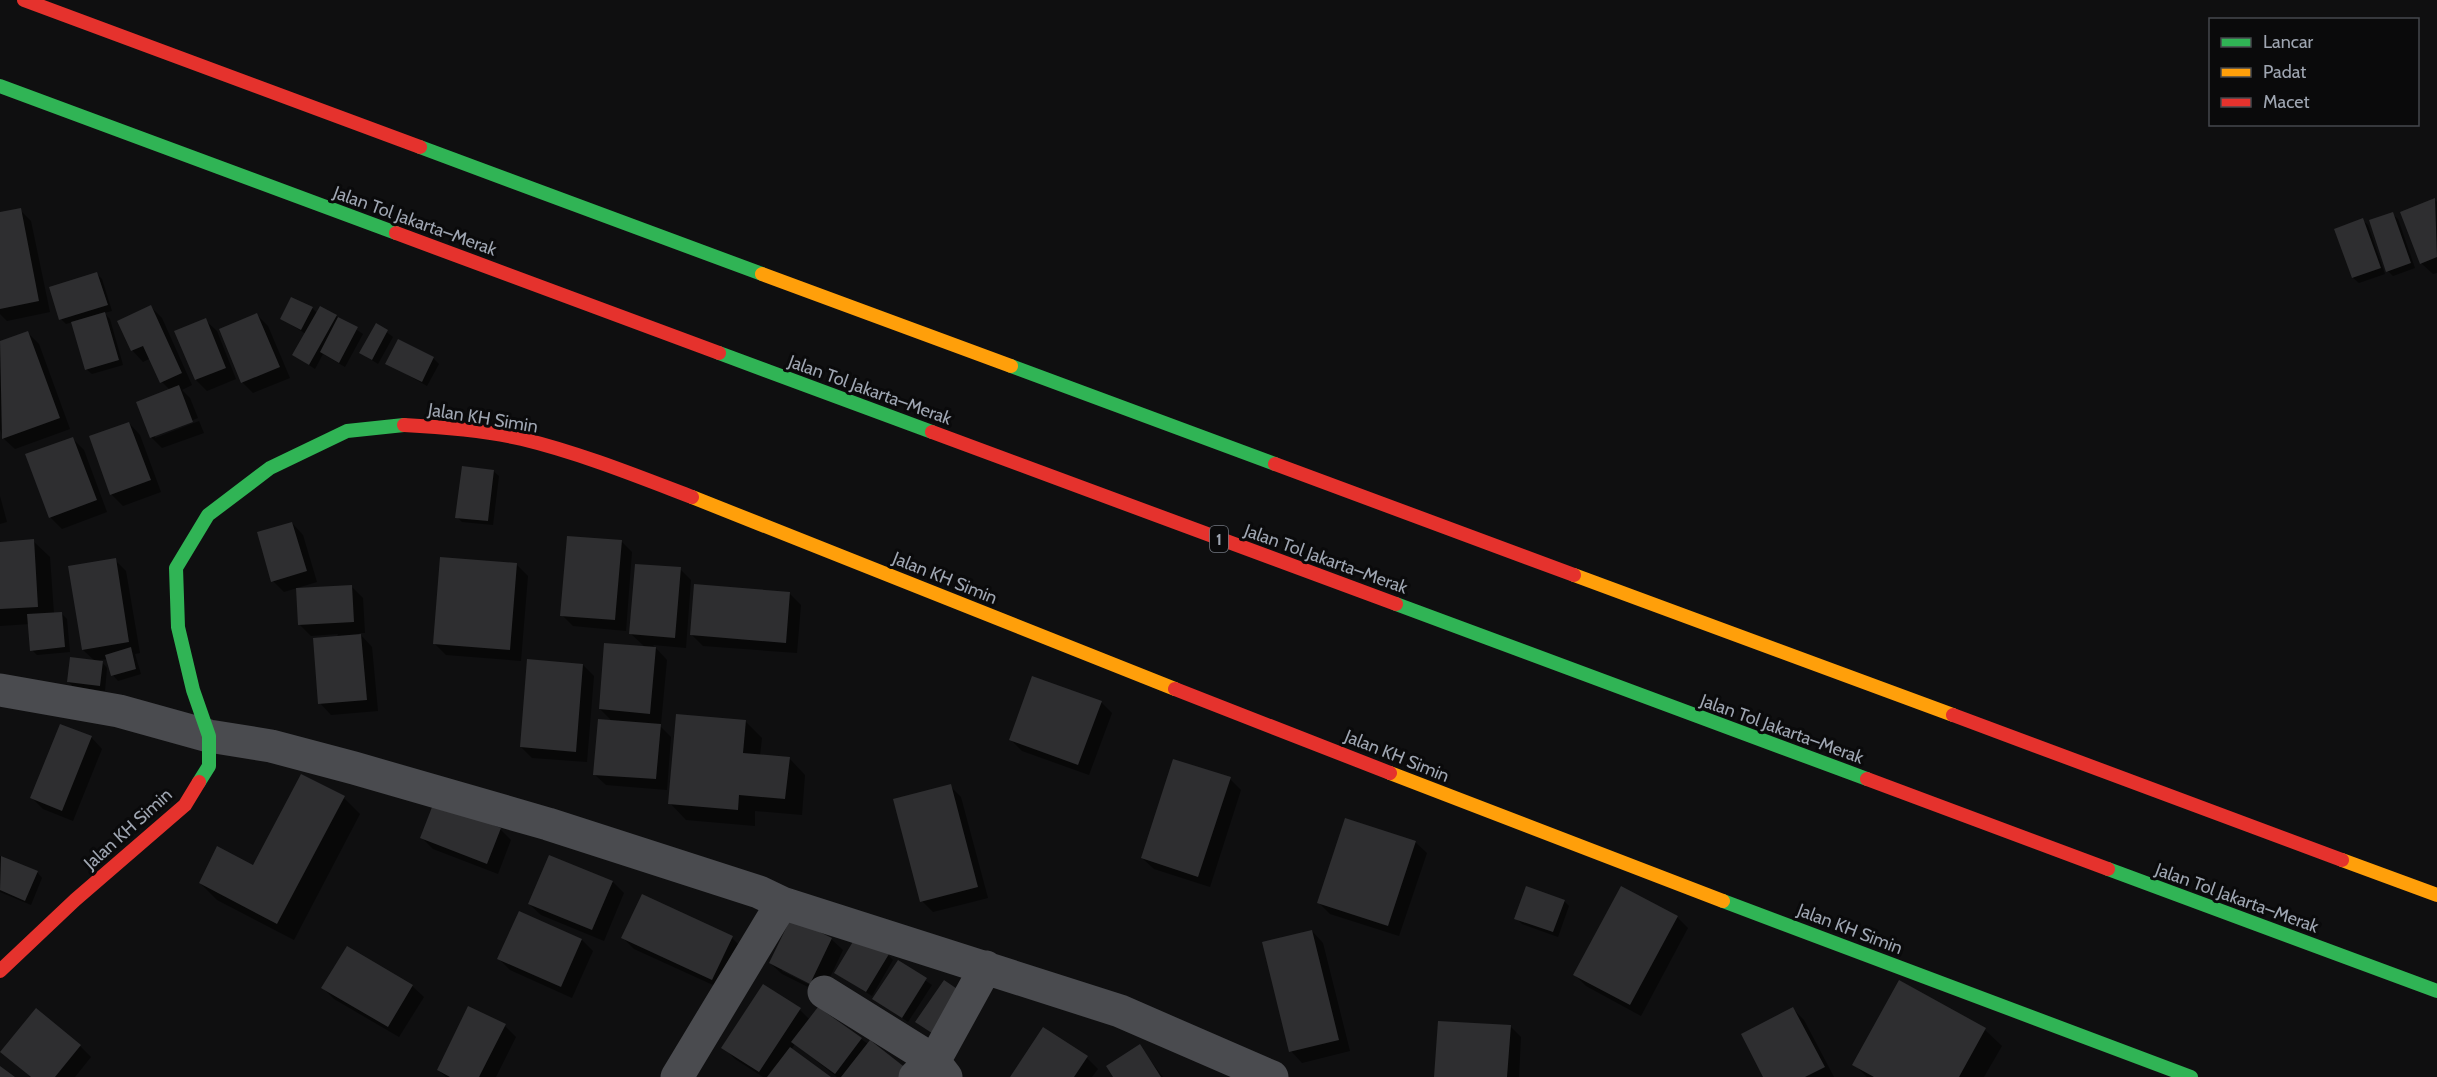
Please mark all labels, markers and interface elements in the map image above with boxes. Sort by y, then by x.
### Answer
legend [2209,18,2419,126]
text: Lancar [2263,31,2314,53]
text: Padat [2263,61,2306,83]
text: Macet [2263,91,2309,113]
street label: Jalan Tol Jakarta–Merak [329,181,501,261]
street label: Jalan Tol Jakarta–Merak [784,350,956,430]
street label: Jalan KH Simin [426,398,539,438]
street label: Jalan Tol Jakarta–Merak [1240,519,1412,599]
road number: 1 [1210,526,1228,552]
street label: Jalan KH Simin [889,547,1001,609]
street label: Jalan Tol Jakarta–Merak [1696,689,1868,769]
street label: Jalan KH Simin [1341,725,1453,787]
street label: Jalan KH Simin [79,784,177,875]
street label: Jalan Tol Jakarta–Merak [2151,858,2323,938]
street label: Jalan KH Simin [1793,899,1906,959]

